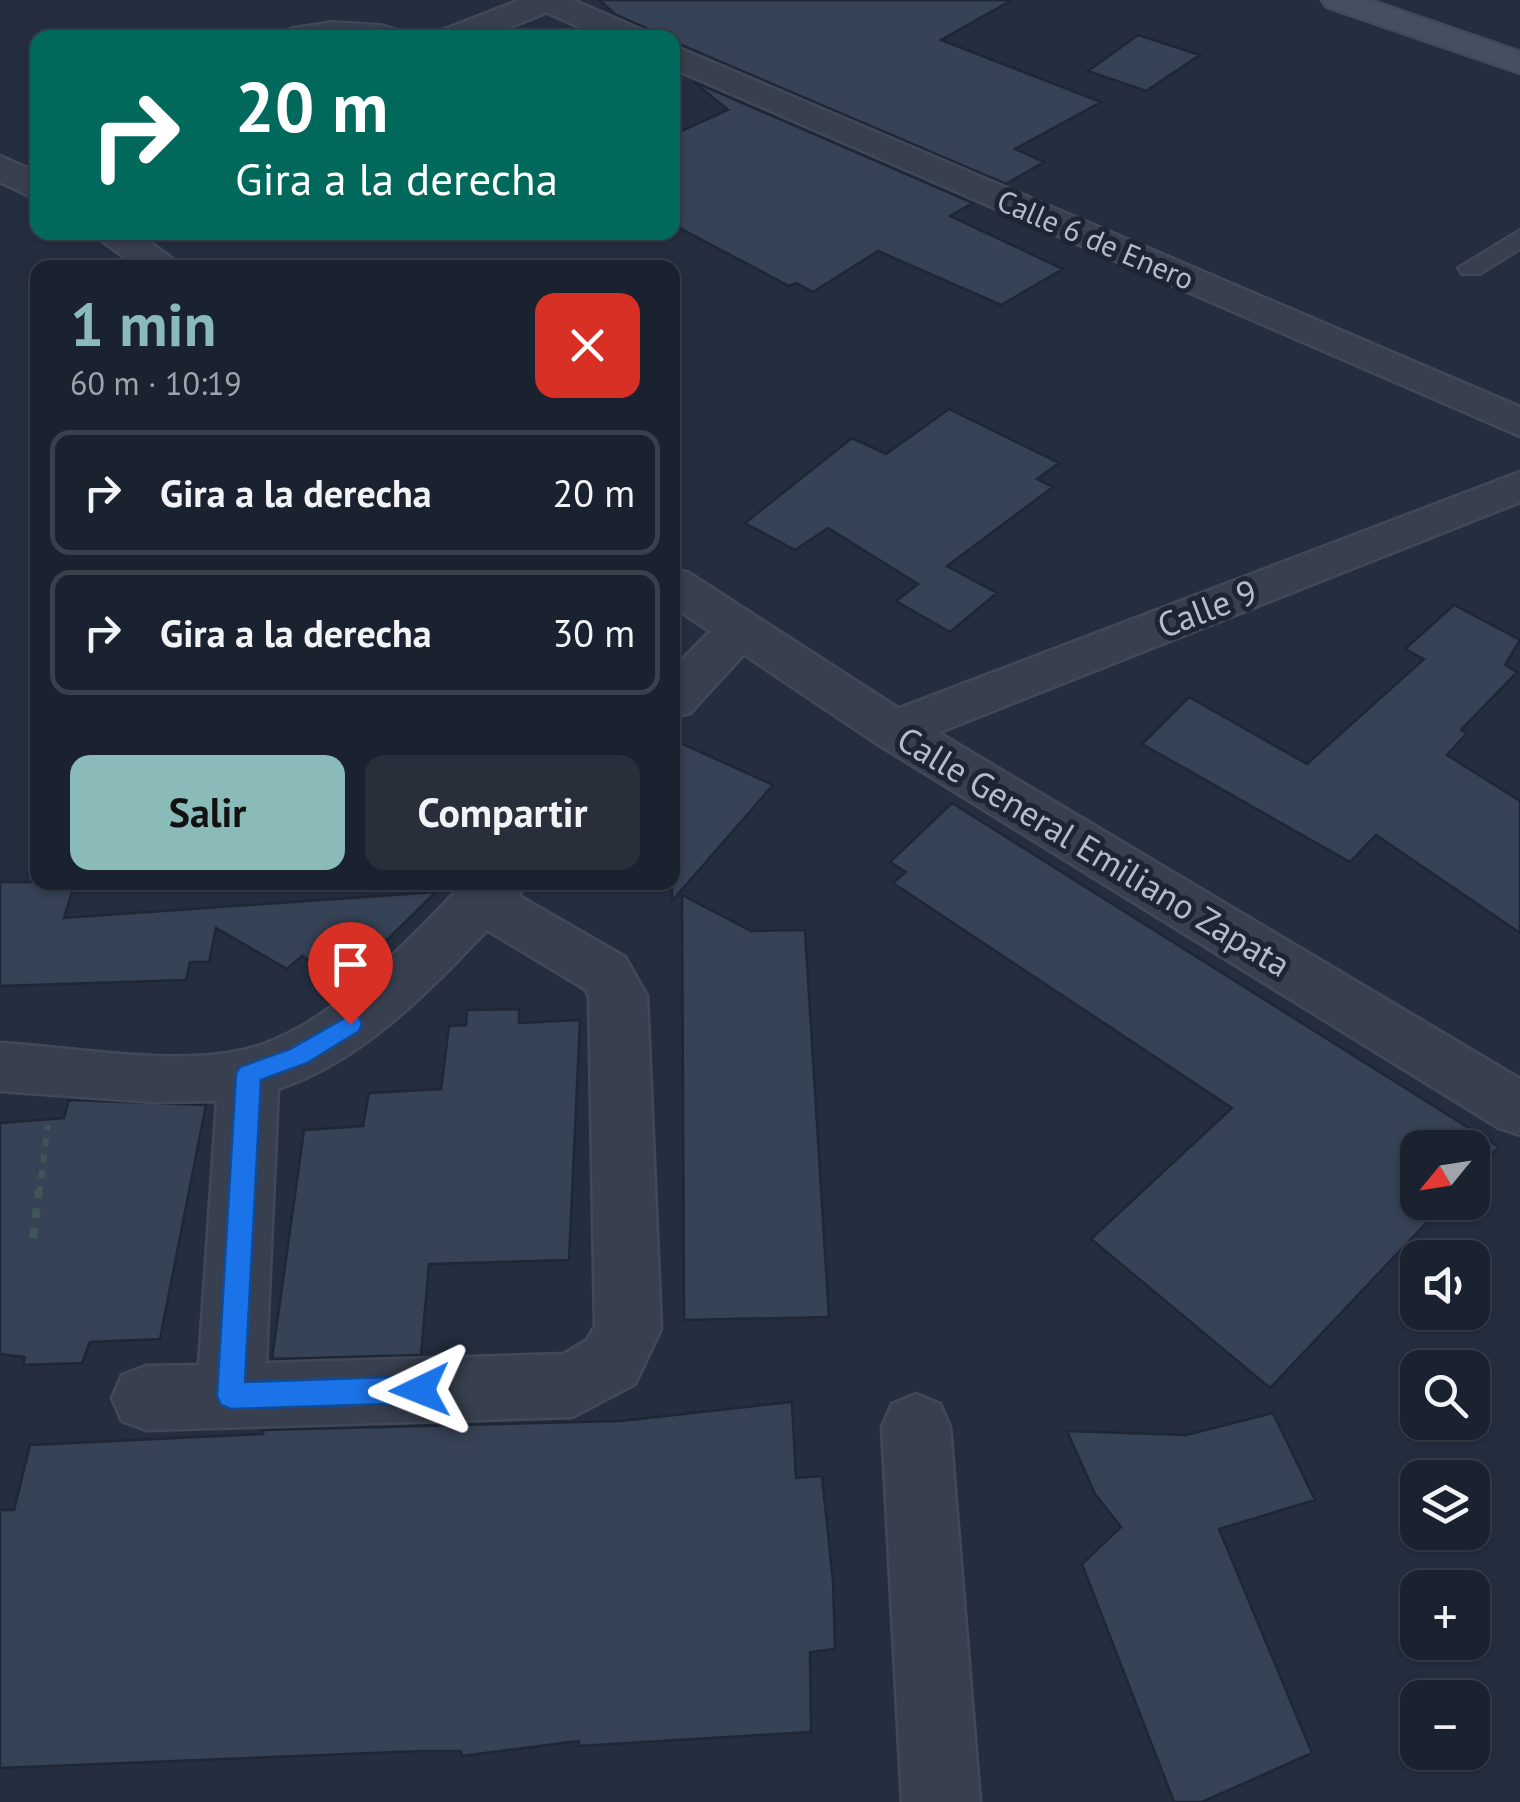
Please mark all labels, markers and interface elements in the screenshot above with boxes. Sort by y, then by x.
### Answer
text: 20 m [235,61,388,151]
icon: right [70,70,200,200]
text: Gira a la derecha [235,149,558,207]
street label: Calle 6 de Enero [992,180,1200,298]
text: 1 min [70,285,216,363]
button: close [535,293,640,398]
text: 60 m · 10:19 [70,362,242,404]
icon: right [75,465,130,520]
text: Gira a la derecha [160,468,432,517]
text: 20 m [553,468,635,517]
street label: Calle 9 [1150,568,1264,648]
icon: right [75,605,130,660]
text: Gira a la derecha [160,608,432,657]
text: 30 m [553,608,635,657]
street label: Calle General Emiliano Zapata [889,715,1299,987]
button: Salir [70,755,345,870]
button: Compartir [365,755,640,870]
pin [308,922,393,1025]
icon: arrive [323,937,378,992]
north arrow [1400,1130,1490,1220]
map controls [1400,1130,1490,1770]
button: sound [1400,1240,1490,1330]
position arrow [368,1338,472,1442]
button: search [1400,1350,1490,1440]
button: layers [1400,1460,1490,1550]
button: + [1400,1570,1490,1660]
button: − [1400,1680,1490,1770]

